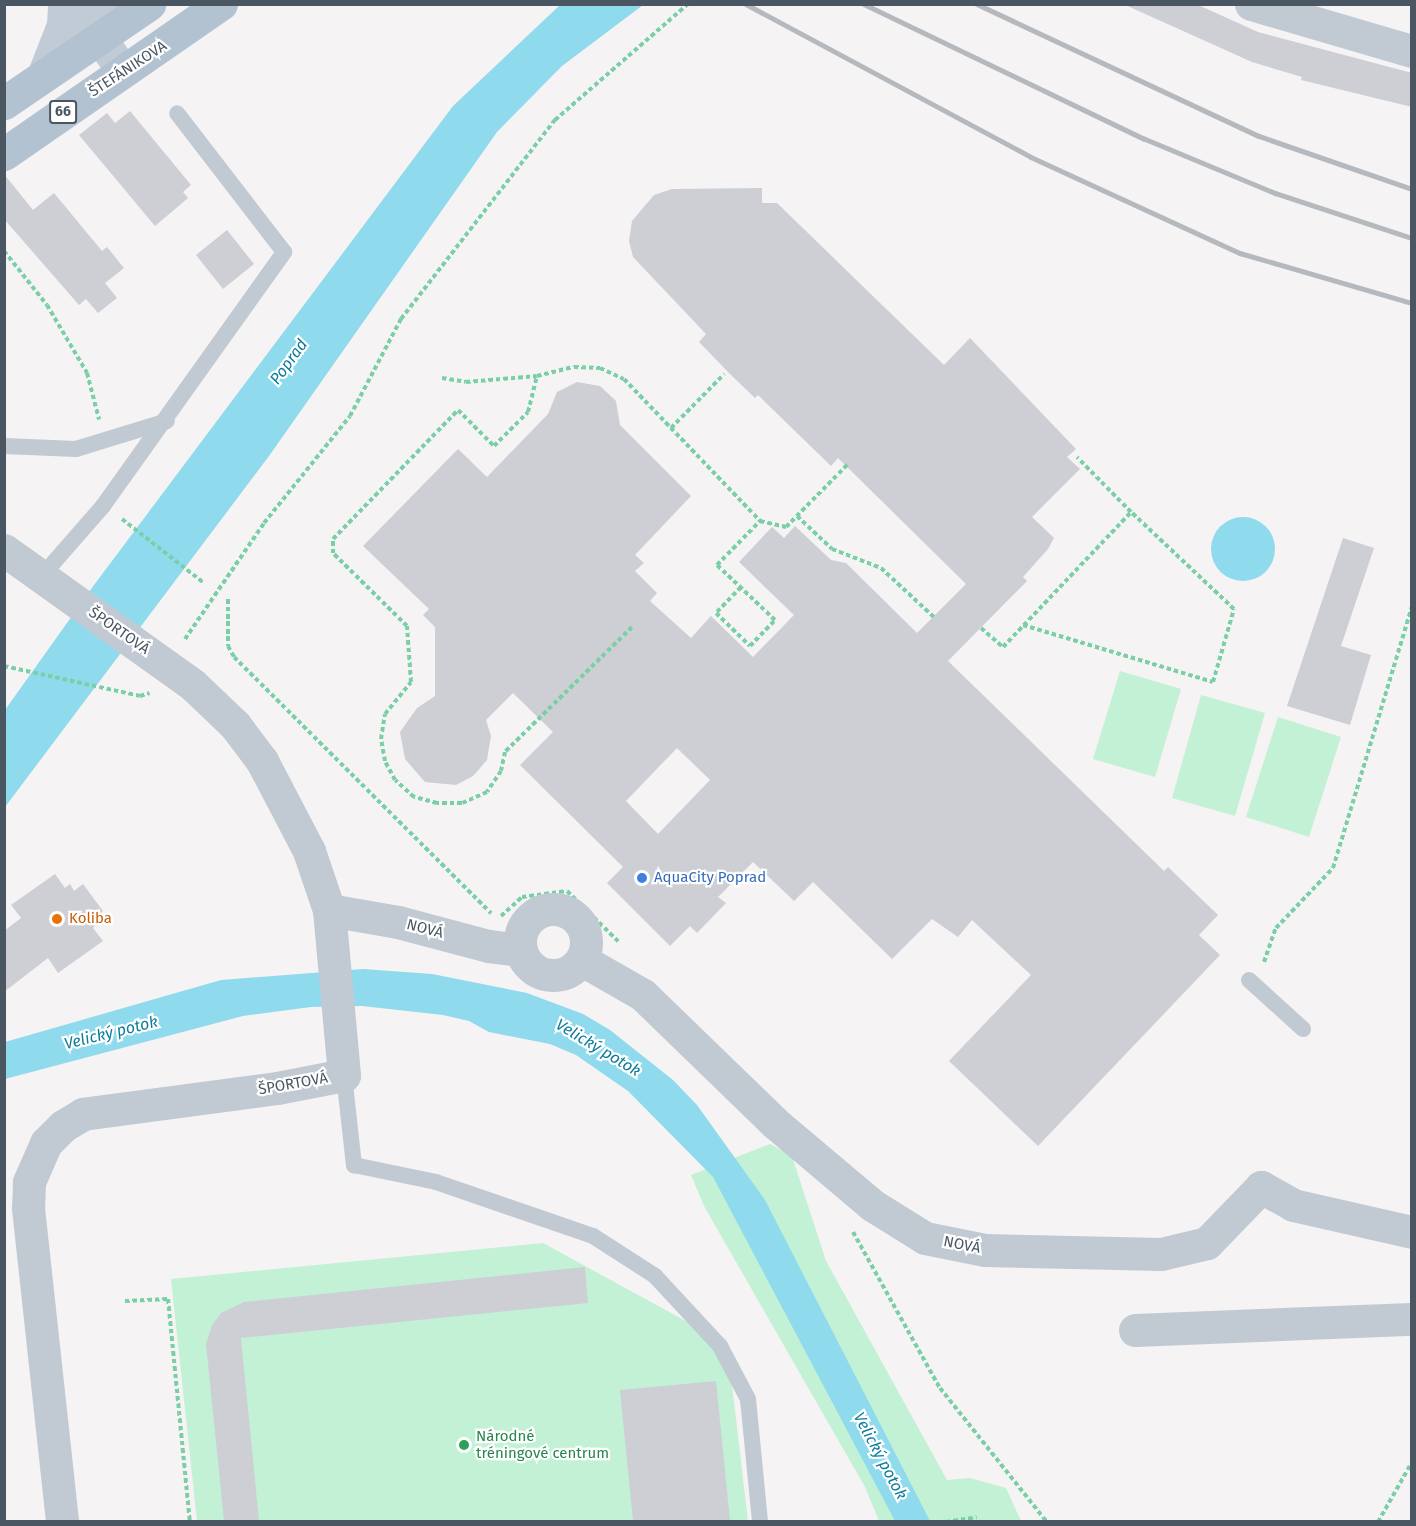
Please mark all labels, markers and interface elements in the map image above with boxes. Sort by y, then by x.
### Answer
street label: ŠTEFÁNIKOVA [86,37,170,101]
road number: 66 [48,101,78,123]
water label: Poprad [266,336,312,388]
street label: ŠPORTOVÁ [85,603,153,659]
place label: AquaCity Poprad [654,869,766,887]
marker: AquaCity Poprad [635,871,649,885]
place label: Koliba [69,910,112,928]
marker: Koliba [50,912,64,926]
street label: NOVÁ [405,915,445,943]
water label: Velický potok [62,1012,160,1054]
water label: Velický potok [552,1015,644,1081]
street label: ŠPORTOVÁ [257,1069,329,1099]
street label: NOVÁ [942,1233,982,1257]
water label: Velický potok [849,1409,911,1503]
place label: Národné tréningové centrum [476,1427,609,1462]
marker: Národné tréningové centrum [457,1438,471,1452]

